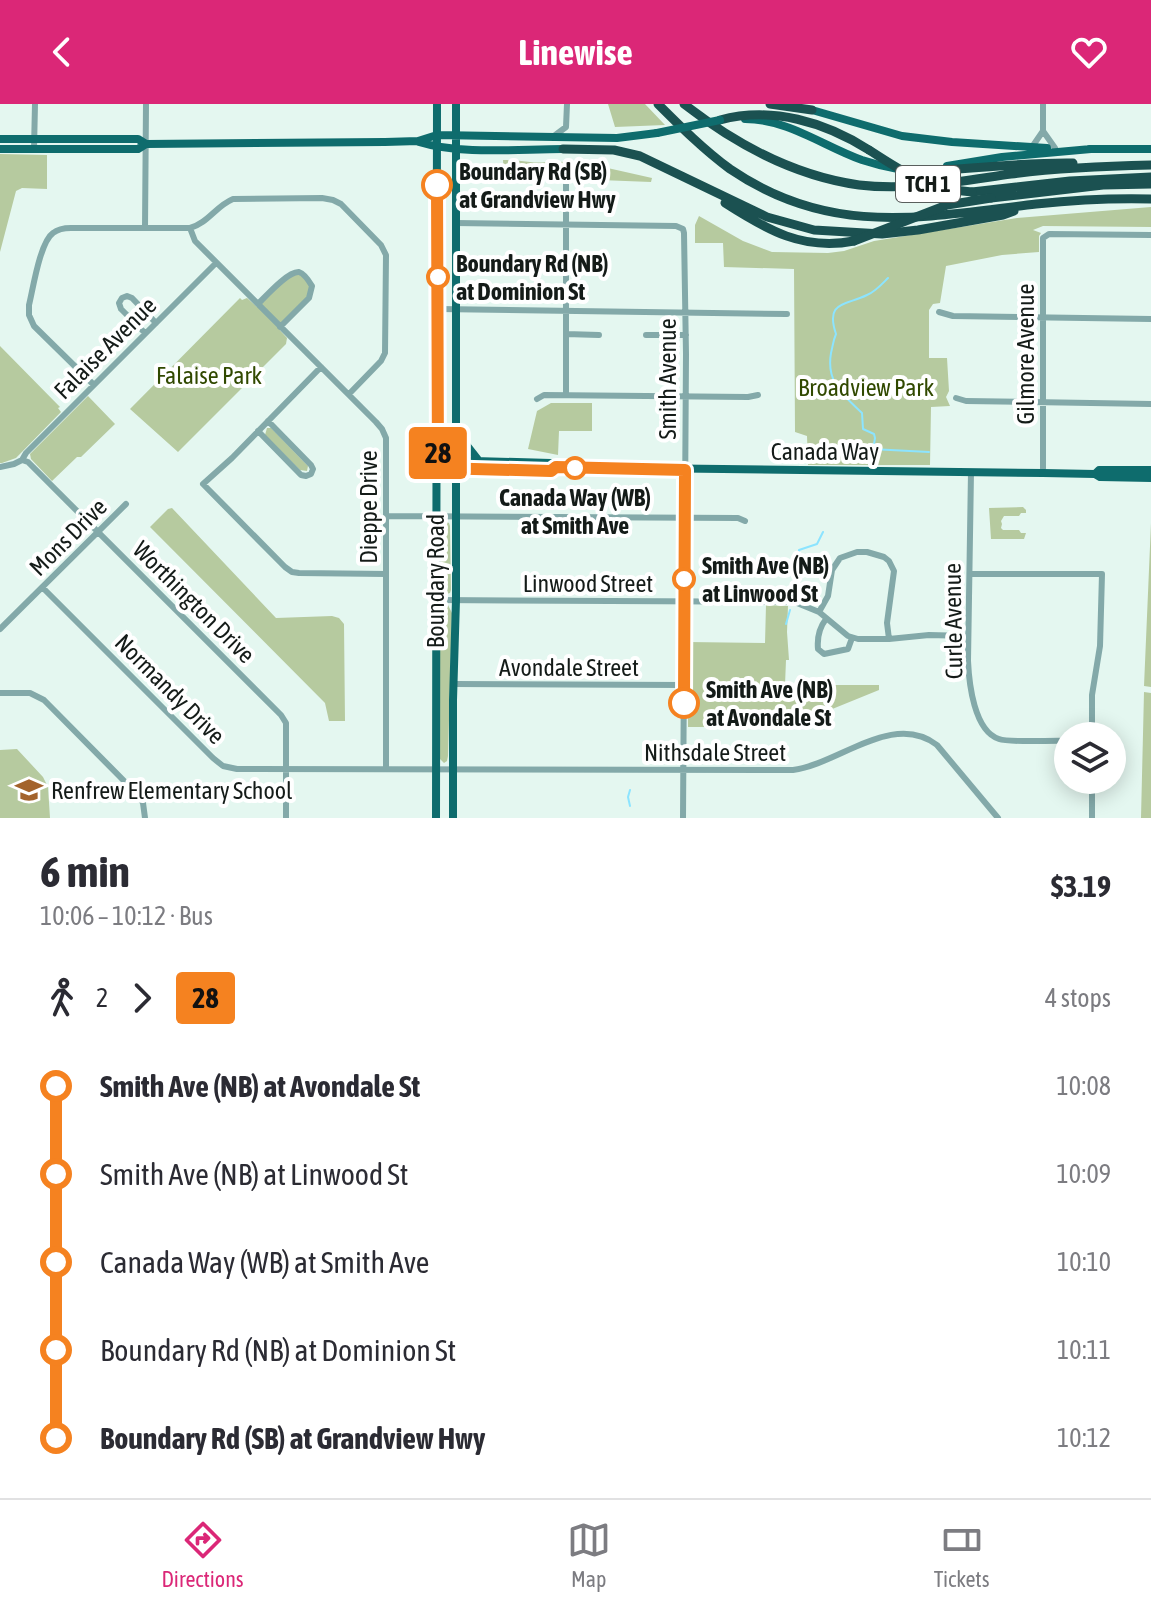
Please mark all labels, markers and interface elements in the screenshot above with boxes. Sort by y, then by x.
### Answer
icon: back [40,30,84,74]
icon: heart [1067,30,1111,74]
text: Linewise [518,31,633,73]
place label: Boundary Rd (SB) at Grandview Hwy [459,158,616,213]
road number: TCH 1 [896,166,960,202]
marker: Boundary Rd (SB) at Grandview Hwy [422,170,452,200]
place label: Boundary Rd (NB) at Dominion St [456,250,608,305]
marker: Boundary Rd (NB) at Dominion St [427,266,449,288]
street label: Gilmore Avenue [1012,284,1039,424]
street label: Falaise Avenue [49,292,161,404]
street label: Smith Avenue [654,318,681,440]
park label: Falaise Park [156,362,262,389]
park label: Broadview Park [798,374,934,401]
line badge: 28 [402,427,474,479]
text: 28 [425,437,451,469]
street label: Canada Way [771,438,879,465]
street label: Dieppe Drive [355,450,382,564]
marker: Canada Way (WB) at Smith Ave [564,457,586,479]
place label: Canada Way (WB) at Smith Ave [499,484,651,539]
street label: Mons Drive [24,493,112,581]
street label: Boundary Road [422,514,449,648]
street label: Worthington Drive [128,536,260,668]
place label: Smith Ave (NB) at Linwood St [702,552,829,607]
street label: Curle Avenue [938,563,968,679]
marker: Smith Ave (NB) at Linwood St [673,568,695,590]
street label: Linwood Street [523,570,653,597]
street label: Normandy Drive [110,629,230,749]
street label: Avondale Street [499,654,639,681]
place label: Smith Ave (NB) at Avondale St [706,676,833,731]
marker: Smith Ave (NB) at Avondale St [669,688,699,718]
map controls [1054,722,1126,794]
button: layers [1054,722,1126,794]
street label: Nithsdale Street [644,739,786,766]
school or university icon: Renfrew Elementary School [14,775,44,805]
place label: Renfrew Elementary School [51,777,293,804]
text: 6 min [40,846,130,896]
text: $3.19 [1051,869,1111,903]
text: 10:06 – 10:12 · Bus [40,901,213,931]
icon: walk [40,976,84,1020]
icon: forward [120,976,164,1020]
text: 28 [192,982,219,1014]
text: 2 [96,983,108,1013]
text: 4 stops [1045,983,1111,1013]
text: Smith Ave (NB) at Avondale St [100,1069,420,1103]
text: 10:08 [1056,1071,1111,1101]
text: Smith Ave (NB) at Linwood St [100,1157,408,1191]
text: 10:09 [1056,1159,1111,1189]
text: Canada Way (WB) at Smith Ave [100,1245,429,1279]
text: 10:10 [1057,1247,1111,1277]
text: Boundary Rd (NB) at Dominion St [100,1333,456,1367]
text: 10:11 [1057,1335,1111,1365]
text: Boundary Rd (SB) at Grandview Hwy [100,1421,485,1455]
text: 10:12 [1057,1423,1111,1453]
tab: Directions [162,1518,244,1592]
tab: Map [567,1518,611,1592]
tab: Tickets [934,1518,989,1592]

